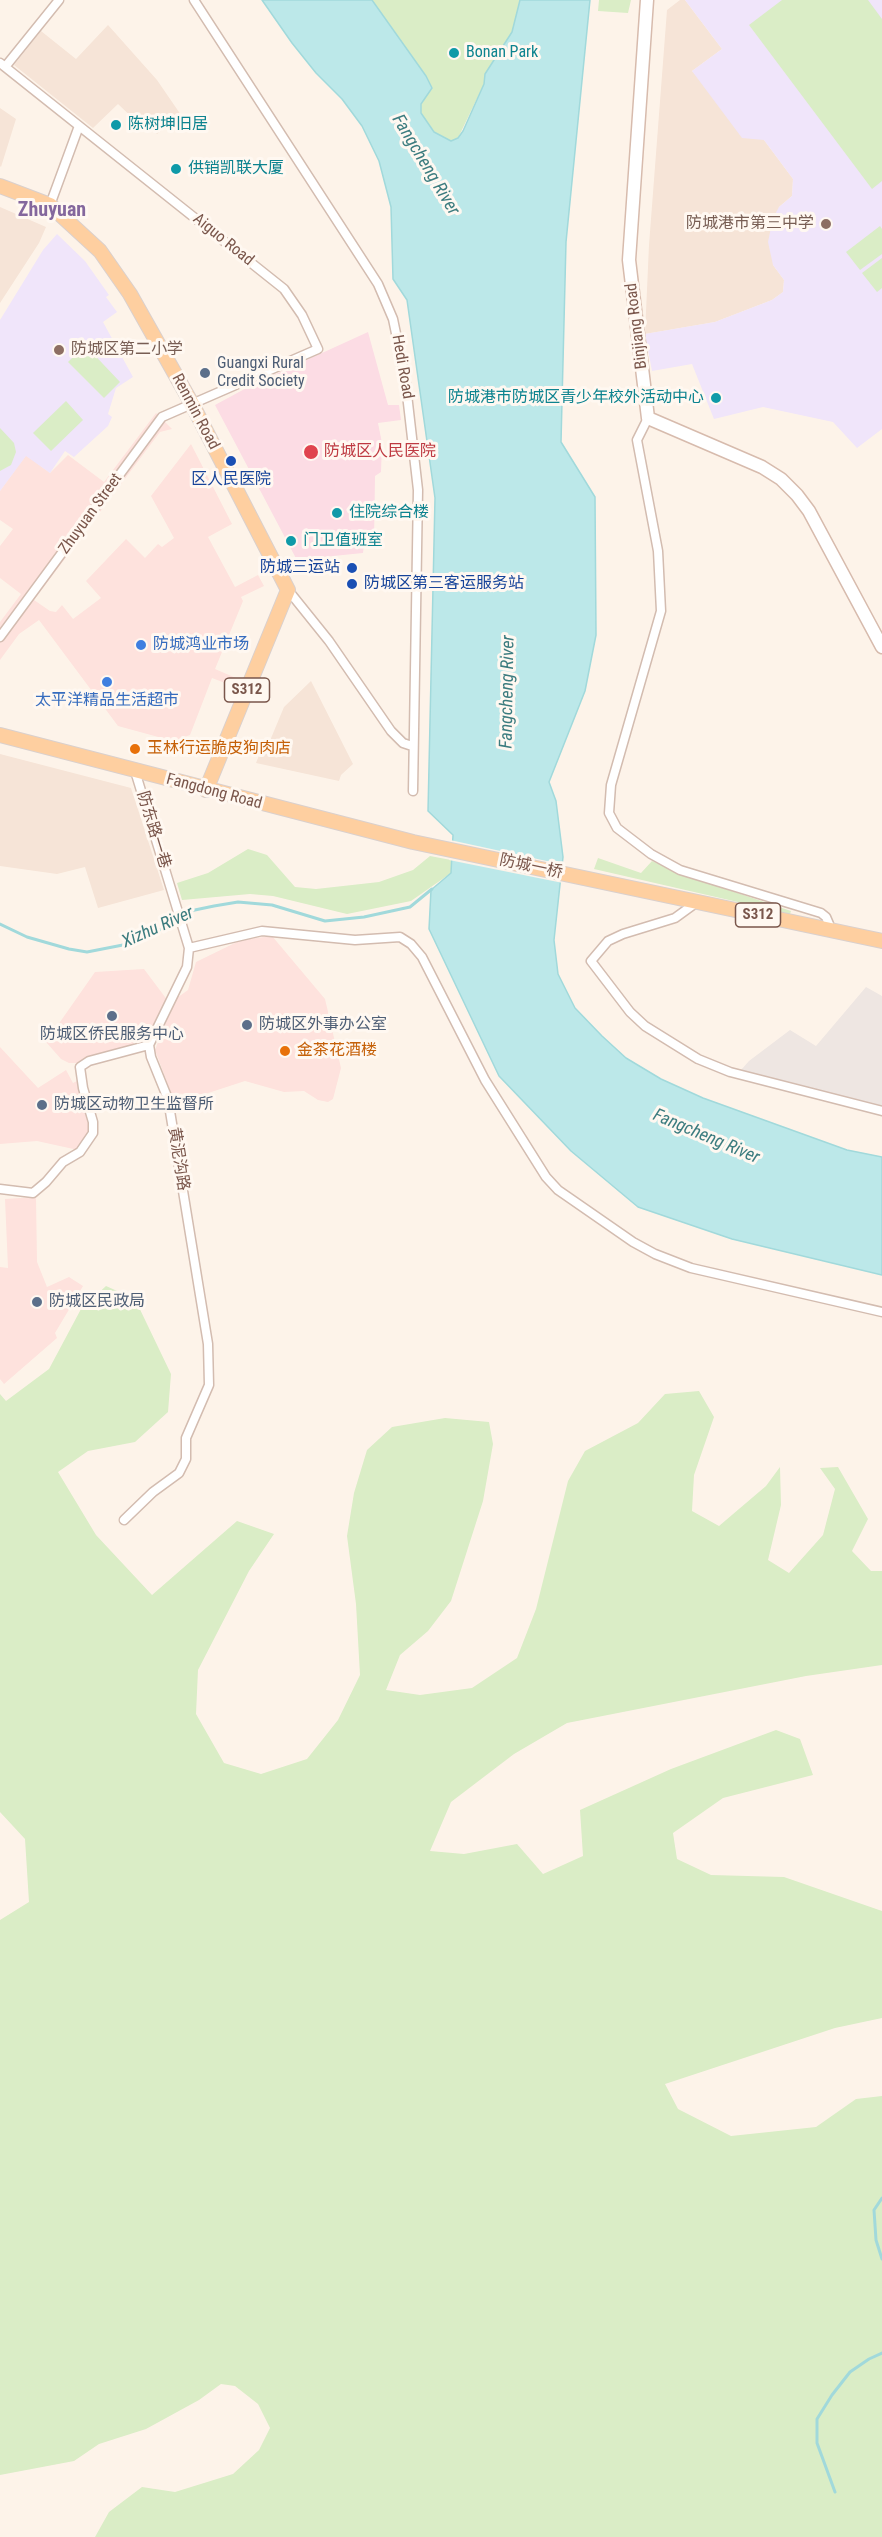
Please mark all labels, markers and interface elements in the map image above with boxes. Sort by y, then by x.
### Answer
place label: Bonan Park [466,43,538,63]
marker: Bonan Park [447,46,461,60]
water label: Fangcheng River [387,111,463,219]
place label: 陈树坤旧居 [128,115,208,135]
marker: 陈树坤旧居 [109,118,123,132]
place label: 供销凯联大厦 [188,159,284,179]
marker: 供销凯联大厦 [169,162,183,176]
district label: Zhuyuan [18,199,86,223]
street label: Aiguo Road [189,210,257,270]
place label: 防城港市第三中学 [686,214,814,234]
marker: 防城港市第三中学 [819,217,833,231]
street label: Binjiang Road [622,282,652,370]
street label: Hedi Road [387,333,417,401]
place label: 防城区第二小学 [71,340,183,360]
marker: 防城区第二小学 [52,343,66,357]
place label: Guangxi Rural Credit Society [217,354,305,392]
marker: Guangxi Rural Credit Society [198,366,212,380]
street label: Renmin Road [167,371,223,453]
place label: 防城港市防城区青少年校外活动中心 [448,388,704,408]
marker: 防城港市防城区青少年校外活动中心 [709,391,723,405]
place label: 防城区人民医院 [324,442,436,462]
marker: 防城区人民医院 [302,443,320,461]
marker: 区人民医院 [224,454,238,468]
street label: Zhuyuan Street [55,470,127,558]
place label: 区人民医院 [191,470,271,490]
place label: 住院综合楼 [349,503,429,523]
marker: 住院综合楼 [330,506,344,520]
place label: 门卫值班室 [303,531,383,551]
marker: 门卫值班室 [284,534,298,548]
place label: 防城三运站 [260,558,340,578]
marker: 防城三运站 [345,561,359,575]
place label: 防城区第三客运服务站 [364,574,524,594]
marker: 防城区第三客运服务站 [345,577,359,591]
place label: 防城鸿业市场 [153,635,249,655]
water label: Fangcheng River [496,635,520,749]
marker: 防城鸿业市场 [134,638,148,652]
marker: 太平洋精品生活超市 [100,675,114,689]
road number: S312 [224,678,270,702]
place label: 太平洋精品生活超市 [35,691,179,711]
place label: 玉林行运脆皮狗肉店 [147,739,291,759]
marker: 玉林行运脆皮狗肉店 [128,742,142,756]
street label: Fangdong Road [164,770,264,814]
street label: 防东路一巷 [132,789,174,871]
street label: 防城一桥 [498,851,564,883]
water label: Xizhu River [119,903,197,953]
road number: S312 [736,903,780,927]
marker: 防城区侨民服务中心 [105,1009,119,1023]
place label: 防城区外事办公室 [259,1015,387,1035]
marker: 防城区外事办公室 [240,1018,254,1032]
place label: 防城区侨民服务中心 [40,1025,184,1045]
place label: 金茶花酒楼 [297,1041,377,1061]
marker: 金茶花酒楼 [278,1044,292,1058]
place label: 防城区动物卫生监督所 [54,1095,214,1115]
marker: 防城区动物卫生监督所 [35,1098,49,1112]
water label: Fangcheng River [650,1105,762,1169]
street label: 黄泥沟路 [164,1126,192,1192]
place label: 防城区民政局 [49,1292,145,1312]
marker: 防城区民政局 [30,1295,44,1309]

